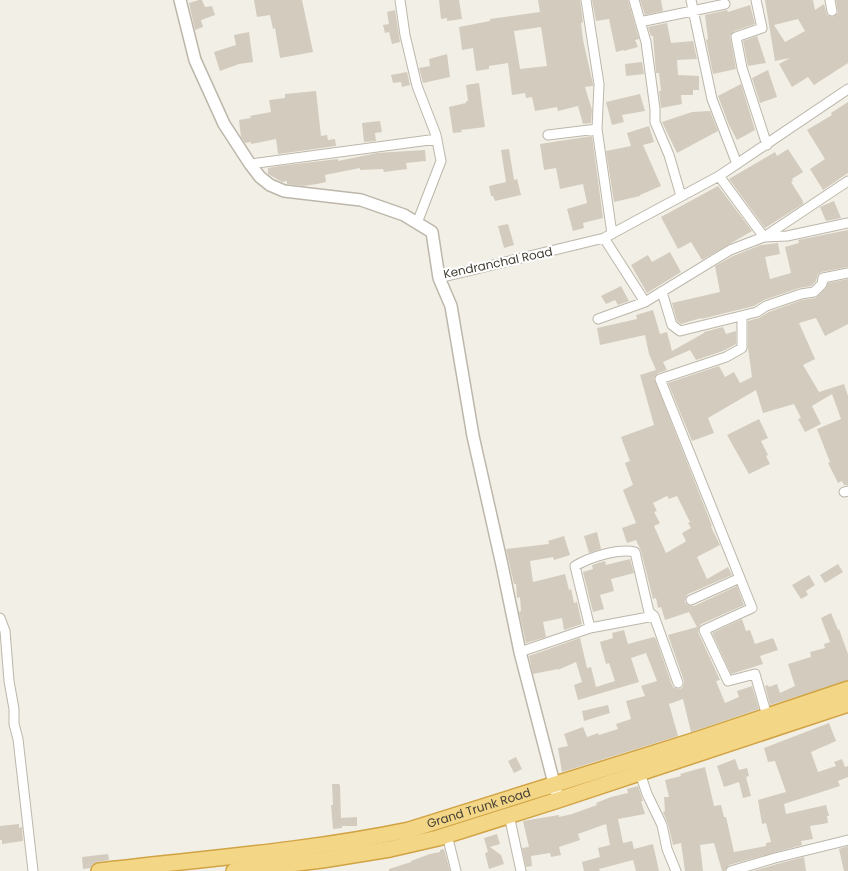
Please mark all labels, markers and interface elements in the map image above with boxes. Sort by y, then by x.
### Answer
street label: Kendranchal Road [442,243,554,282]
street label: Grand Trunk Road [425,783,533,832]

